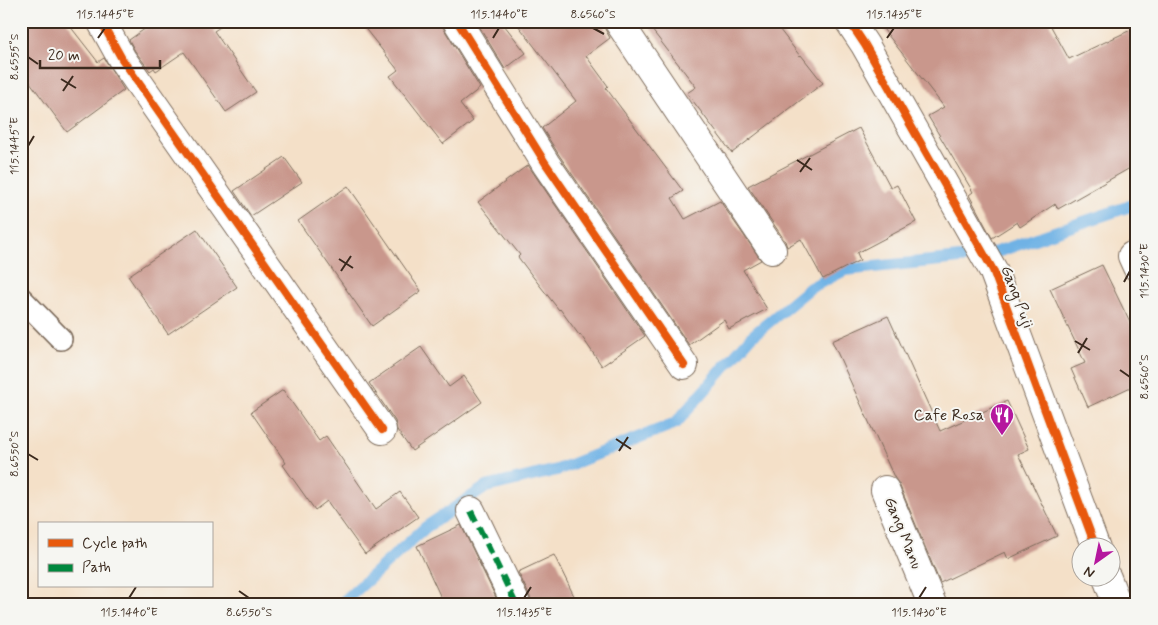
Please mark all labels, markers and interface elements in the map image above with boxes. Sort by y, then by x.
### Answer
text: 115.1445°E [76,7,134,23]
text: 115.1440°E [470,7,528,23]
text: 8.6560°S [570,7,616,23]
text: 115.1435°E [866,7,922,23]
text: 8.6555°S [7,33,23,80]
scale bar [40,38,160,70]
text: 20 m [48,46,80,66]
text: 115.1445°E [7,117,23,175]
text: 115.1430°E [1137,243,1153,299]
street label: Gang Puji [994,263,1039,332]
text: 8.6560°S [1137,354,1153,400]
restaurant icon: Cafe Rosa [989,402,1015,436]
place label: Cafe Rosa [913,405,984,426]
text: 8.6550°S [7,431,23,477]
street label: Gang Manu [878,494,927,573]
legend [38,522,212,588]
text: Cycle path [82,534,147,554]
north arrow [1070,538,1120,588]
text: Path [82,558,111,578]
text: N [1081,562,1098,582]
text: 115.1440°E [100,605,158,621]
text: 8.6550°S [226,605,272,621]
text: 115.1435°E [496,605,552,621]
text: 115.1430°E [891,605,947,621]

